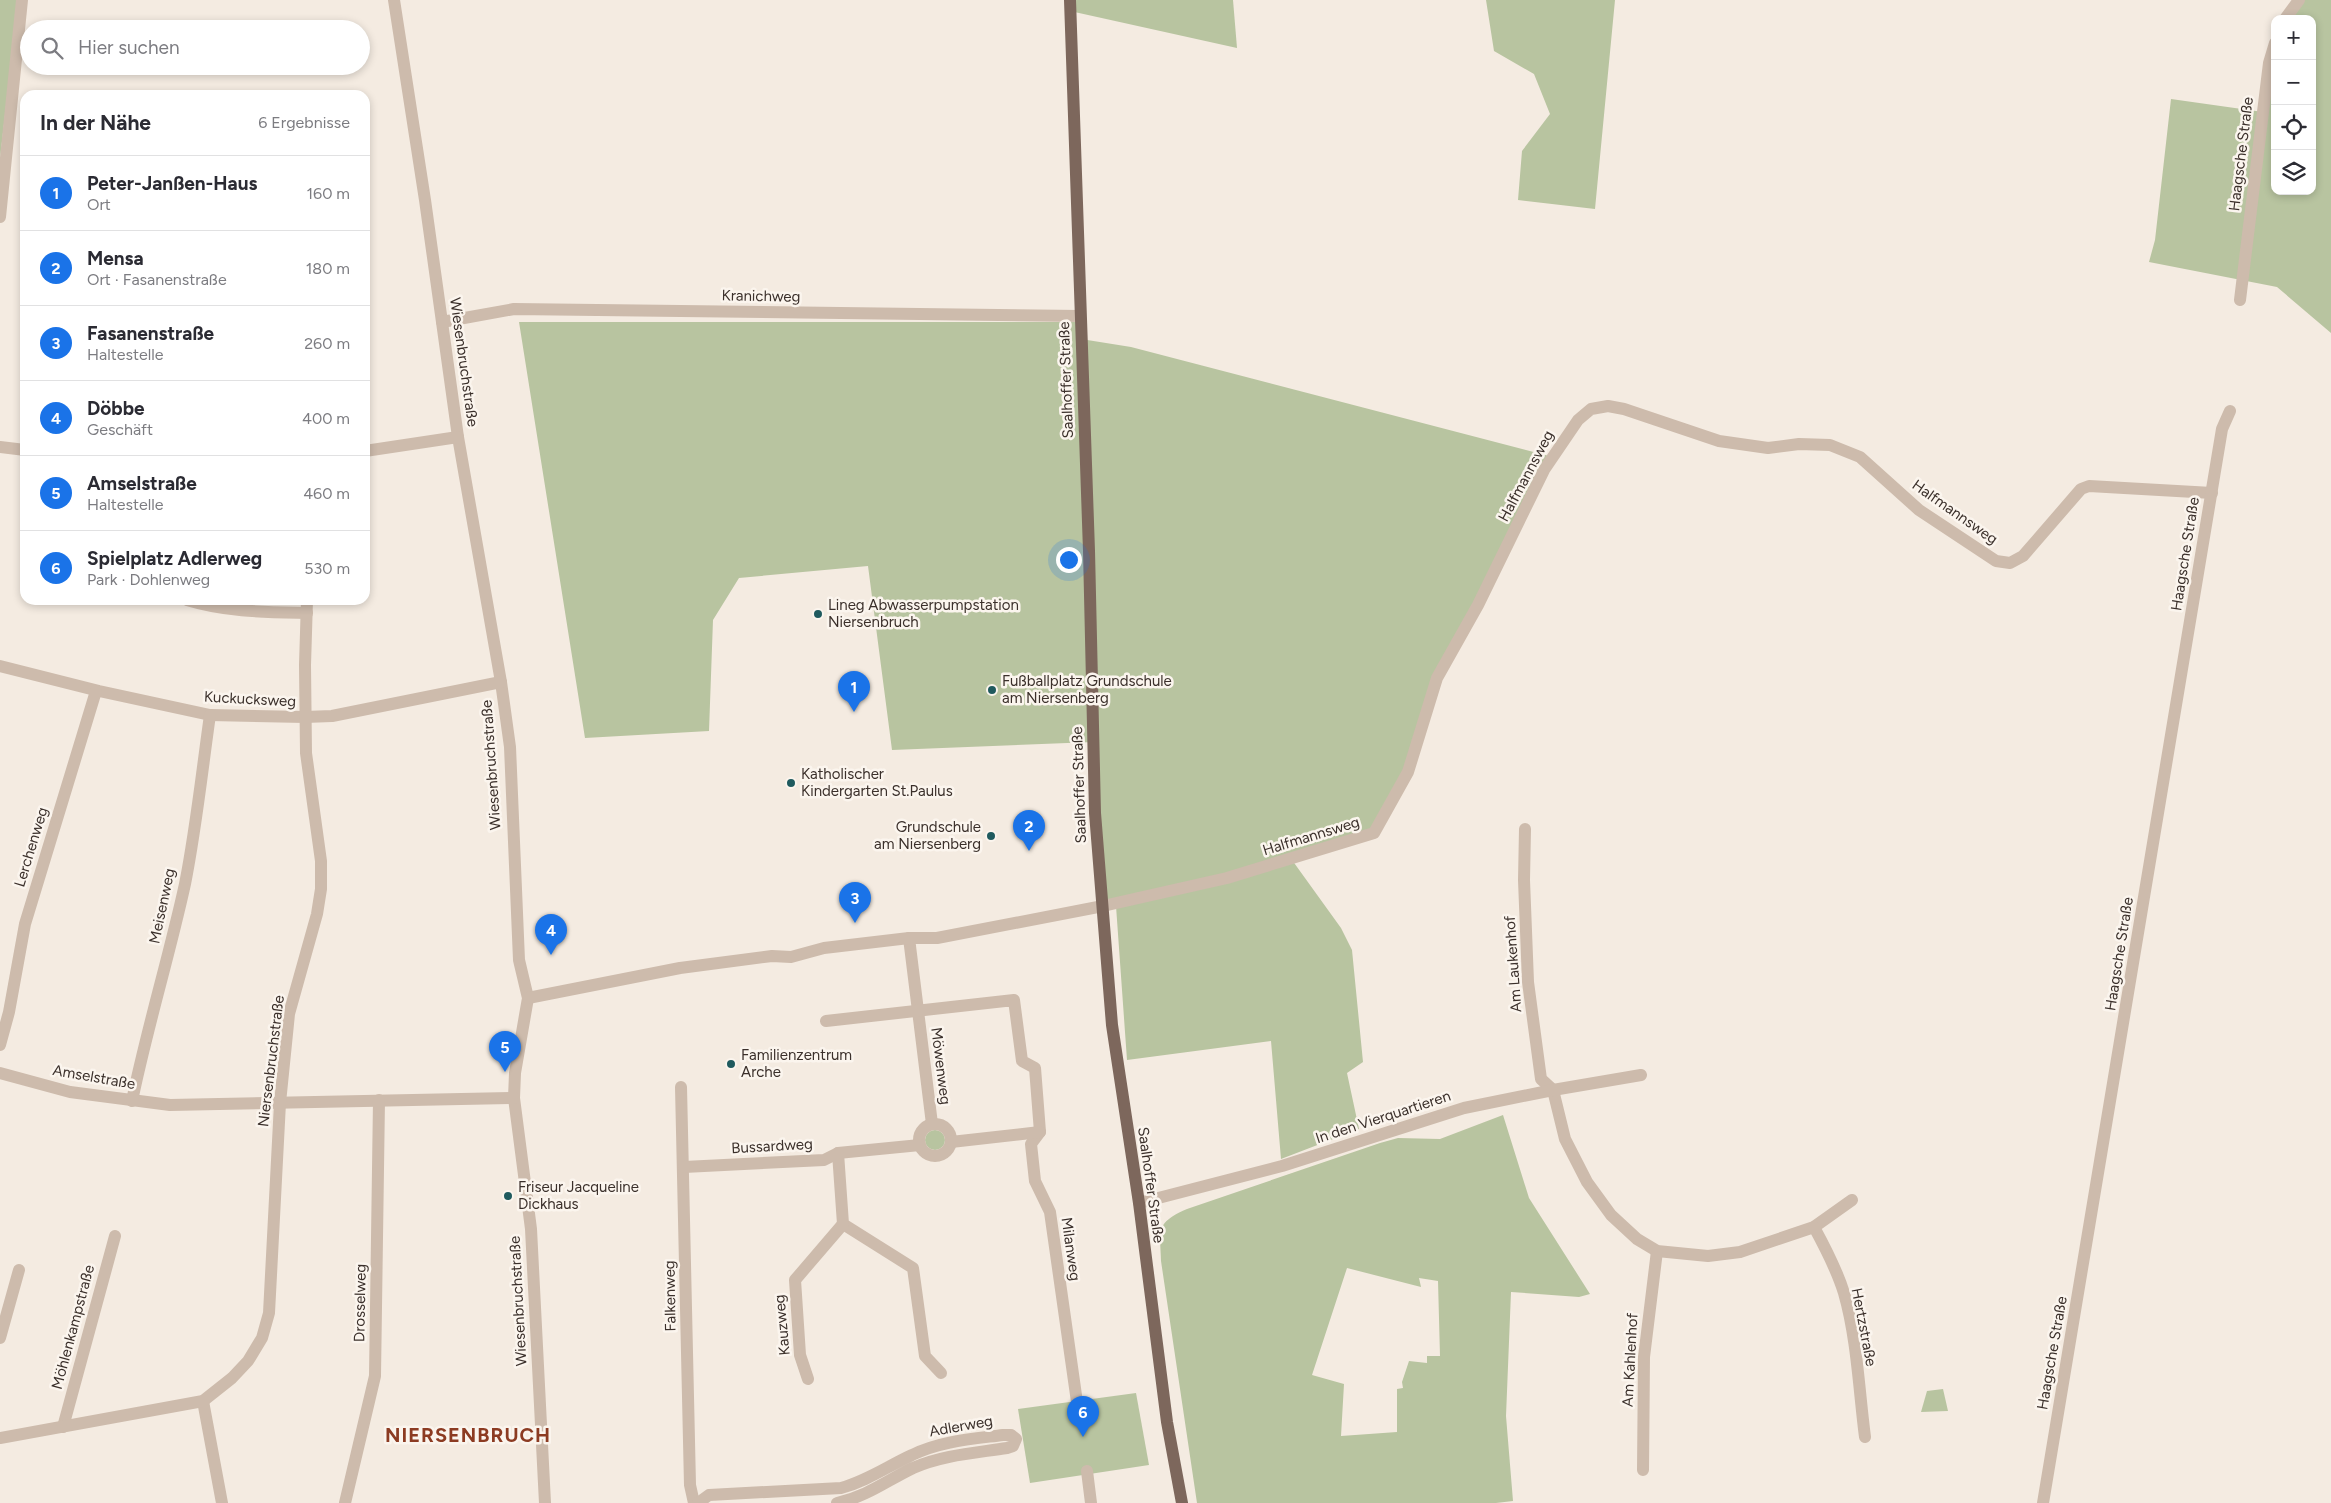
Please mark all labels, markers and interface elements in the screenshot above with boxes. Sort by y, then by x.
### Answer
map controls [2271,15,2316,195]
button: + [2271,15,2316,60]
search box [20,20,370,75]
icon: search [38,34,66,62]
text: Hier suchen [78,36,179,59]
button: − [2271,60,2316,105]
street label: Haagsche Straße [2225,96,2257,212]
button: locate [2271,105,2316,150]
text: In der Nähe [40,110,151,135]
text: 6 Ergebnisse [258,113,350,132]
button: layers [2271,150,2316,195]
text: Peter-Janßen-Haus [87,172,257,195]
text: 1 [53,184,59,203]
text: 160 m [307,184,350,203]
text: Ort [87,195,111,214]
text: Mensa [87,247,144,270]
text: 2 [51,259,61,278]
text: 180 m [306,259,350,278]
text: Ort · Fasanenstraße [87,270,227,289]
street label: Kranichweg [722,286,800,306]
street label: Wiesenbruchstraße [446,296,482,428]
street label: Saalhoffer Straße [1055,321,1077,439]
text: Fasanenstraße [87,322,214,345]
text: 3 [52,334,60,353]
text: 260 m [304,334,350,353]
text: Haltestelle [87,345,163,364]
text: Döbbe [87,397,145,420]
text: 4 [51,409,61,428]
text: 400 m [302,409,350,428]
text: Geschäft [87,420,153,439]
street label: Halfmannsweg [1494,427,1558,525]
text: Amselstraße [87,472,197,495]
street label: Halfmannsweg [1909,476,2001,548]
text: 5 [51,484,61,503]
text: 460 m [303,484,350,503]
text: Haltestelle [87,495,163,514]
street label: Haagsche Straße [2167,496,2203,612]
text: Spielplatz Adlerweg [87,547,262,570]
your location [1056,547,1082,573]
text: 6 [51,559,61,578]
text: 530 m [304,559,350,578]
text: Park · Dohlenweg [87,570,210,589]
place label: Lineg Abwasserpumpstation Niersenbruch [828,596,1019,631]
marker: Lineg Abwasserpumpstation Niersenbruch [812,608,824,620]
pin: 1 [838,671,870,712]
place label: Fußballplatz Grundschule am Niersenberg [1002,672,1172,707]
marker: Fußballplatz Grundschule am Niersenberg [986,684,998,696]
street label: Kuckucksweg [203,688,297,710]
street label: Wiesenbruchstraße [477,699,505,831]
street label: Saalhoffer Straße [1068,726,1090,844]
place label: Katholischer Kindergarten St.Paulus [801,765,953,800]
marker: Katholischer Kindergarten St.Paulus [785,777,797,789]
street label: Lerchenweg [10,805,52,889]
pin: 2 [1013,810,1045,851]
street label: Halfmannsweg [1260,813,1362,859]
place label: Grundschule am Niersenberg [874,818,981,853]
marker: Grundschule am Niersenberg [985,830,997,842]
street label: Meisenweg [145,867,179,945]
pin: 3 [839,882,871,923]
street label: Haagsche Straße [2101,896,2137,1012]
pin: 4 [535,914,567,955]
street label: Am Laukenhof [1501,915,1525,1013]
street label: Niersenbruchstraße [254,994,288,1128]
street label: Möwenweg [927,1026,955,1106]
pin: 5 [489,1031,521,1072]
place label: Familienzentrum Arche [741,1046,852,1081]
marker: Familienzentrum Arche [725,1058,737,1070]
street label: Amselstraße [51,1061,137,1093]
street label: In den Vierquartieren [1313,1087,1453,1147]
street label: Saalhoffer Straße [1134,1126,1168,1244]
street label: Bussardweg [731,1135,813,1157]
place label: Friseur Jacqueline Dickhaus [518,1178,639,1213]
marker: Friseur Jacqueline Dickhaus [502,1190,514,1202]
street label: Milanweg [1058,1216,1084,1282]
street label: Wiesenbruchstraße [506,1235,530,1367]
street label: Falkenweg [660,1260,680,1332]
street label: Möhlenkampstraße [48,1263,98,1391]
street label: Drosselweg [350,1264,370,1342]
street label: Hertzstraße [1848,1286,1880,1368]
street label: Kauzweg [770,1294,794,1356]
street label: Haagsche Straße [2033,1295,2071,1411]
street label: Am Kahlenhof [1619,1312,1641,1407]
pin: 6 [1067,1396,1099,1437]
street label: Adlerweg [928,1412,994,1440]
district label: NIERSENBRUCH [385,1423,551,1447]

